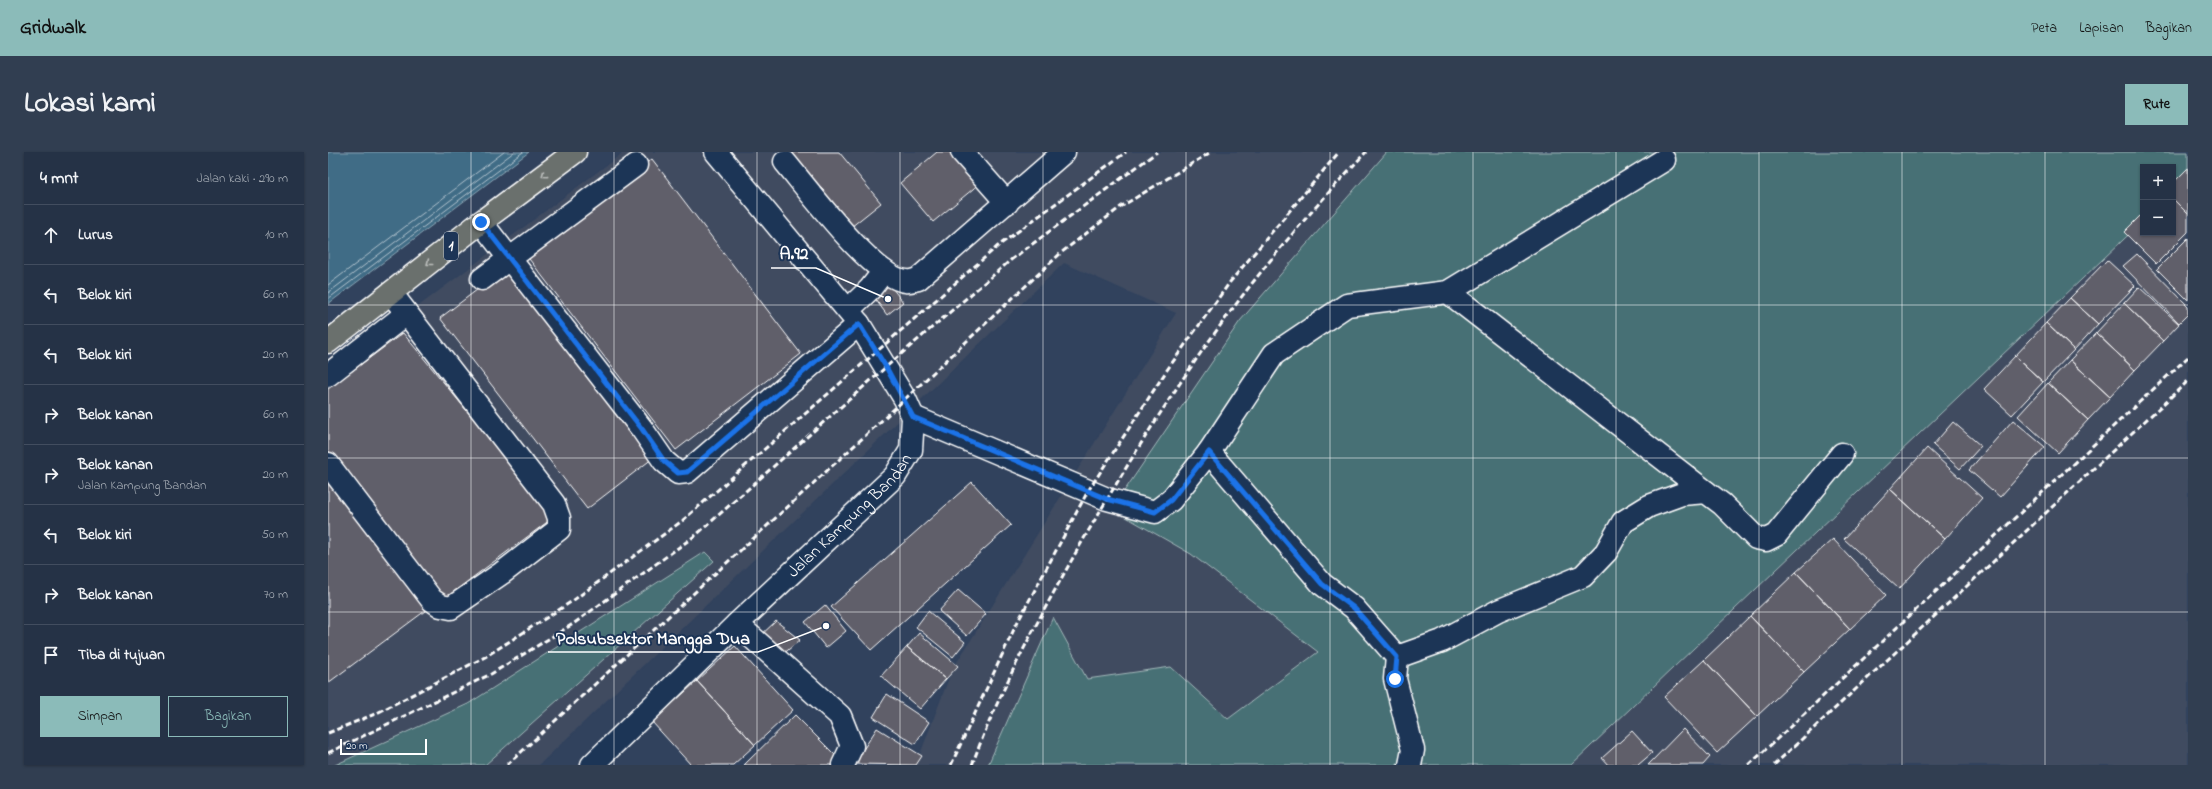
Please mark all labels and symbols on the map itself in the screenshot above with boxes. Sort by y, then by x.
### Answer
one-way arrow [541,170,548,177]
route end [472,213,490,231]
road number: 1 [444,232,458,260]
callout: A.92 [771,238,816,268]
text: A.92 [779,242,809,268]
one-way arrow [427,258,434,265]
street label: Jalan Kampung Bandan [781,449,918,583]
callout: Polsubsektor Mangga Dua [548,622,758,652]
text: Polsubsektor Mangga Dua [556,627,750,654]
route start [1386,670,1404,688]
scale bar [340,737,427,756]

